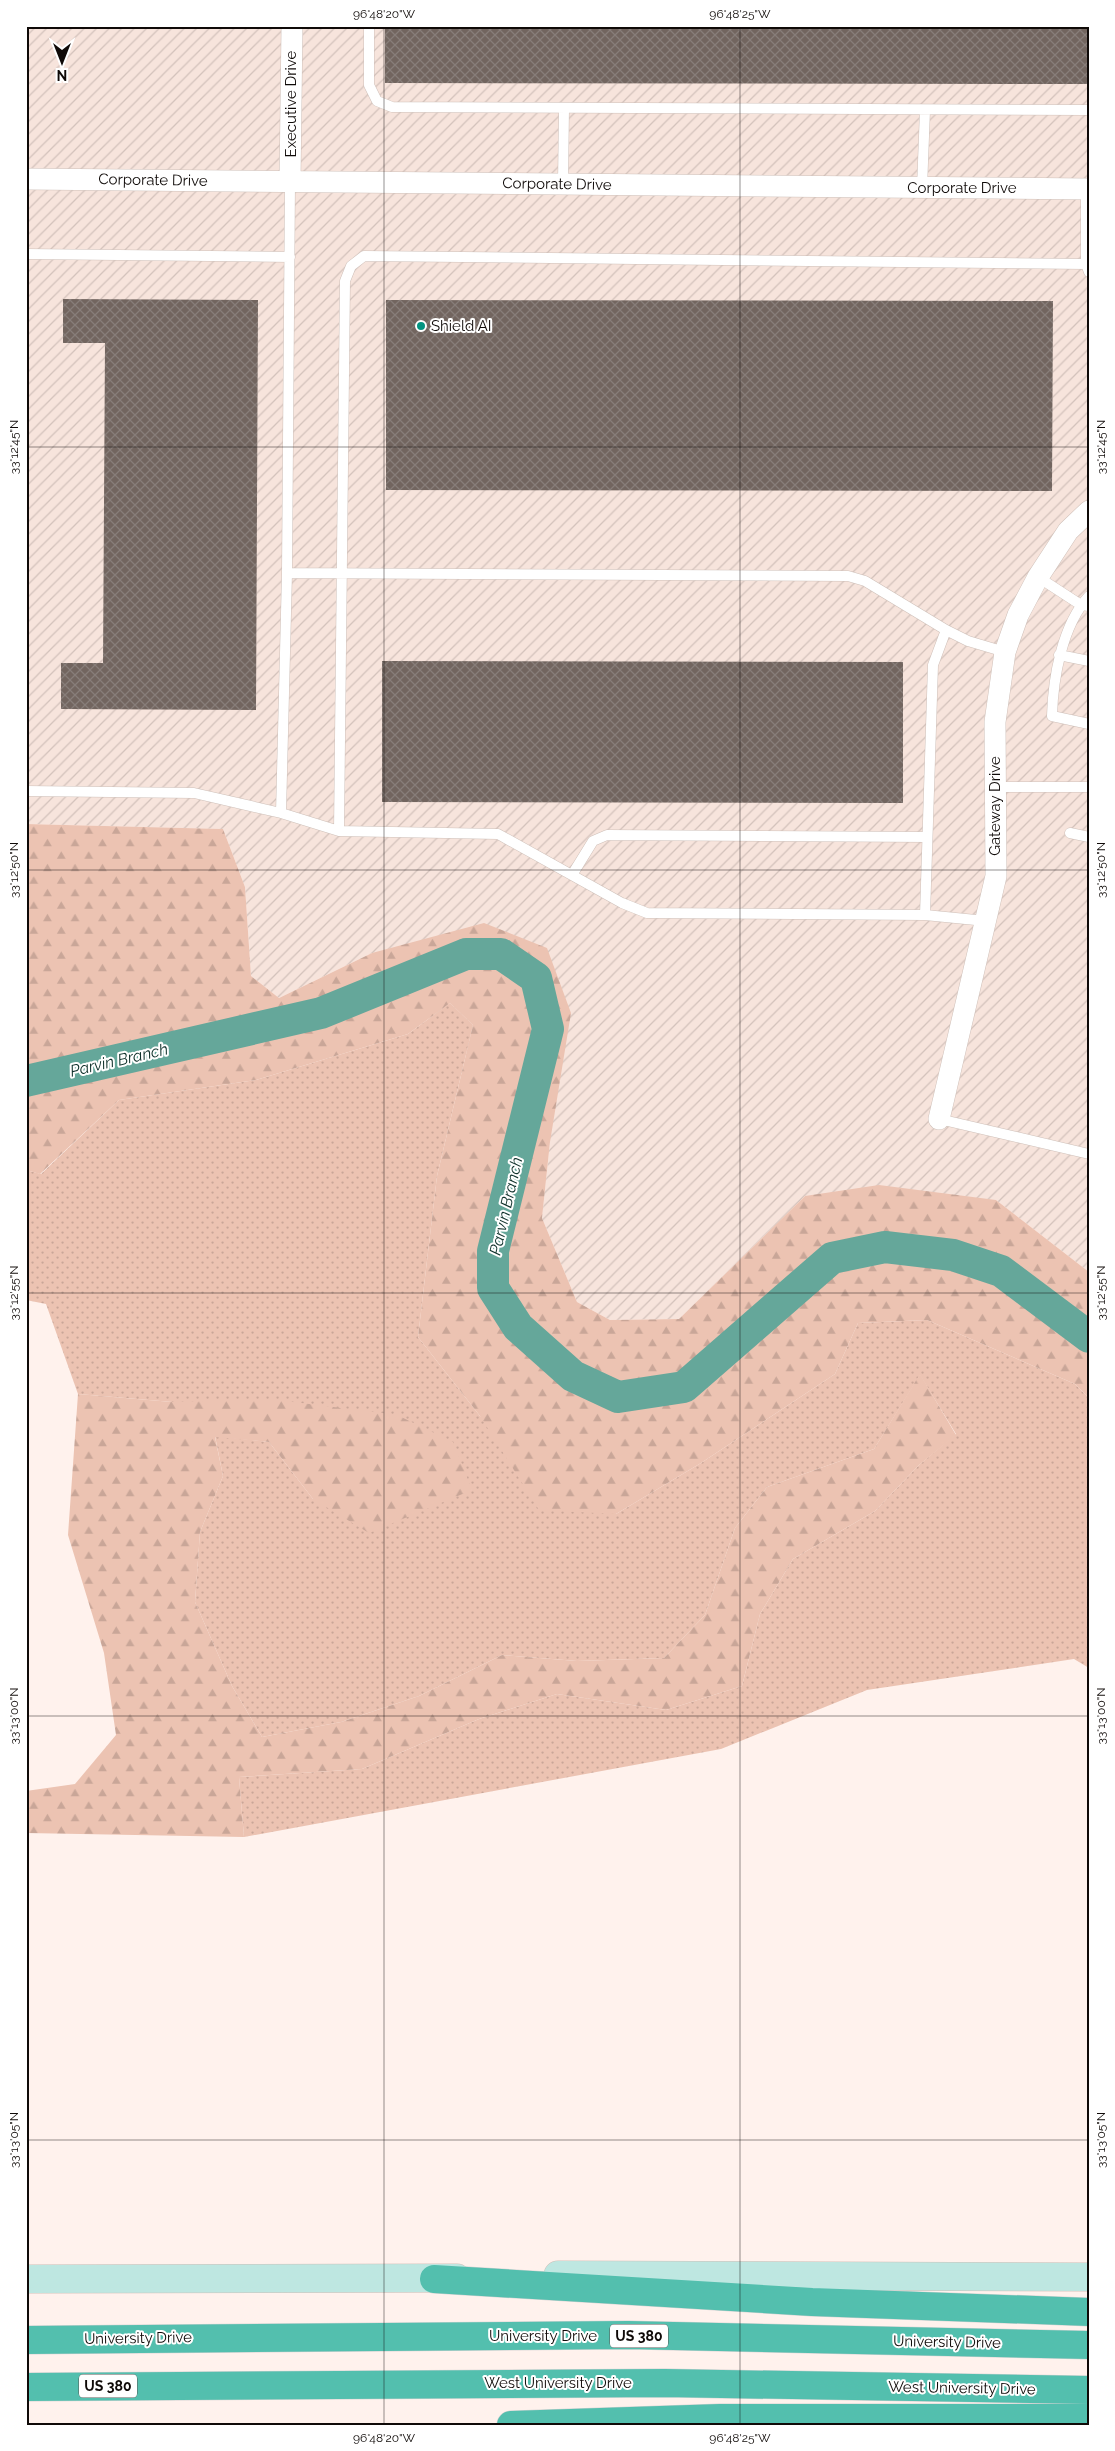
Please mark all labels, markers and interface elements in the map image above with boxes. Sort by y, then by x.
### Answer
text: 96°48'20"W [353,7,415,21]
text: 96°48'25"W [709,7,771,21]
north arrow [38,38,88,88]
street label: Executive Drive [282,50,300,157]
text: N [57,67,67,83]
street label: Corporate Drive [98,170,208,190]
street label: Corporate Drive [502,174,612,194]
street label: Corporate Drive [907,179,1017,197]
place label: Shield AI [431,317,492,335]
marker: Shield AI [415,320,427,332]
text: 33°12'45"N [7,420,21,474]
text: 33°12'45"N [1094,420,1108,474]
street label: Gateway Drive [986,756,1004,856]
text: 33°12'50"N [7,842,21,898]
text: 33°12'50"N [1094,842,1108,898]
water label: Parvin Branch [68,1039,170,1081]
water label: Parvin Branch [485,1155,527,1257]
text: 33°12'55"N [7,1265,21,1321]
text: 33°12'55"N [1094,1265,1108,1321]
text: 33°13'00"N [7,1688,21,1744]
text: 33°13'00"N [1094,1688,1108,1744]
text: 33°13'05"N [7,2112,21,2168]
text: 33°13'05"N [1094,2112,1108,2168]
road number: US 380 [610,2324,668,2348]
street label: University Drive [489,2327,597,2345]
street label: University Drive [84,2328,192,2348]
street label: University Drive [893,2332,1001,2352]
road number: US 380 [79,2374,137,2398]
street label: West University Drive [484,2374,632,2392]
street label: West University Drive [888,2378,1036,2398]
text: 96°48'20"W [353,2431,415,2445]
text: 96°48'25"W [709,2431,771,2445]

